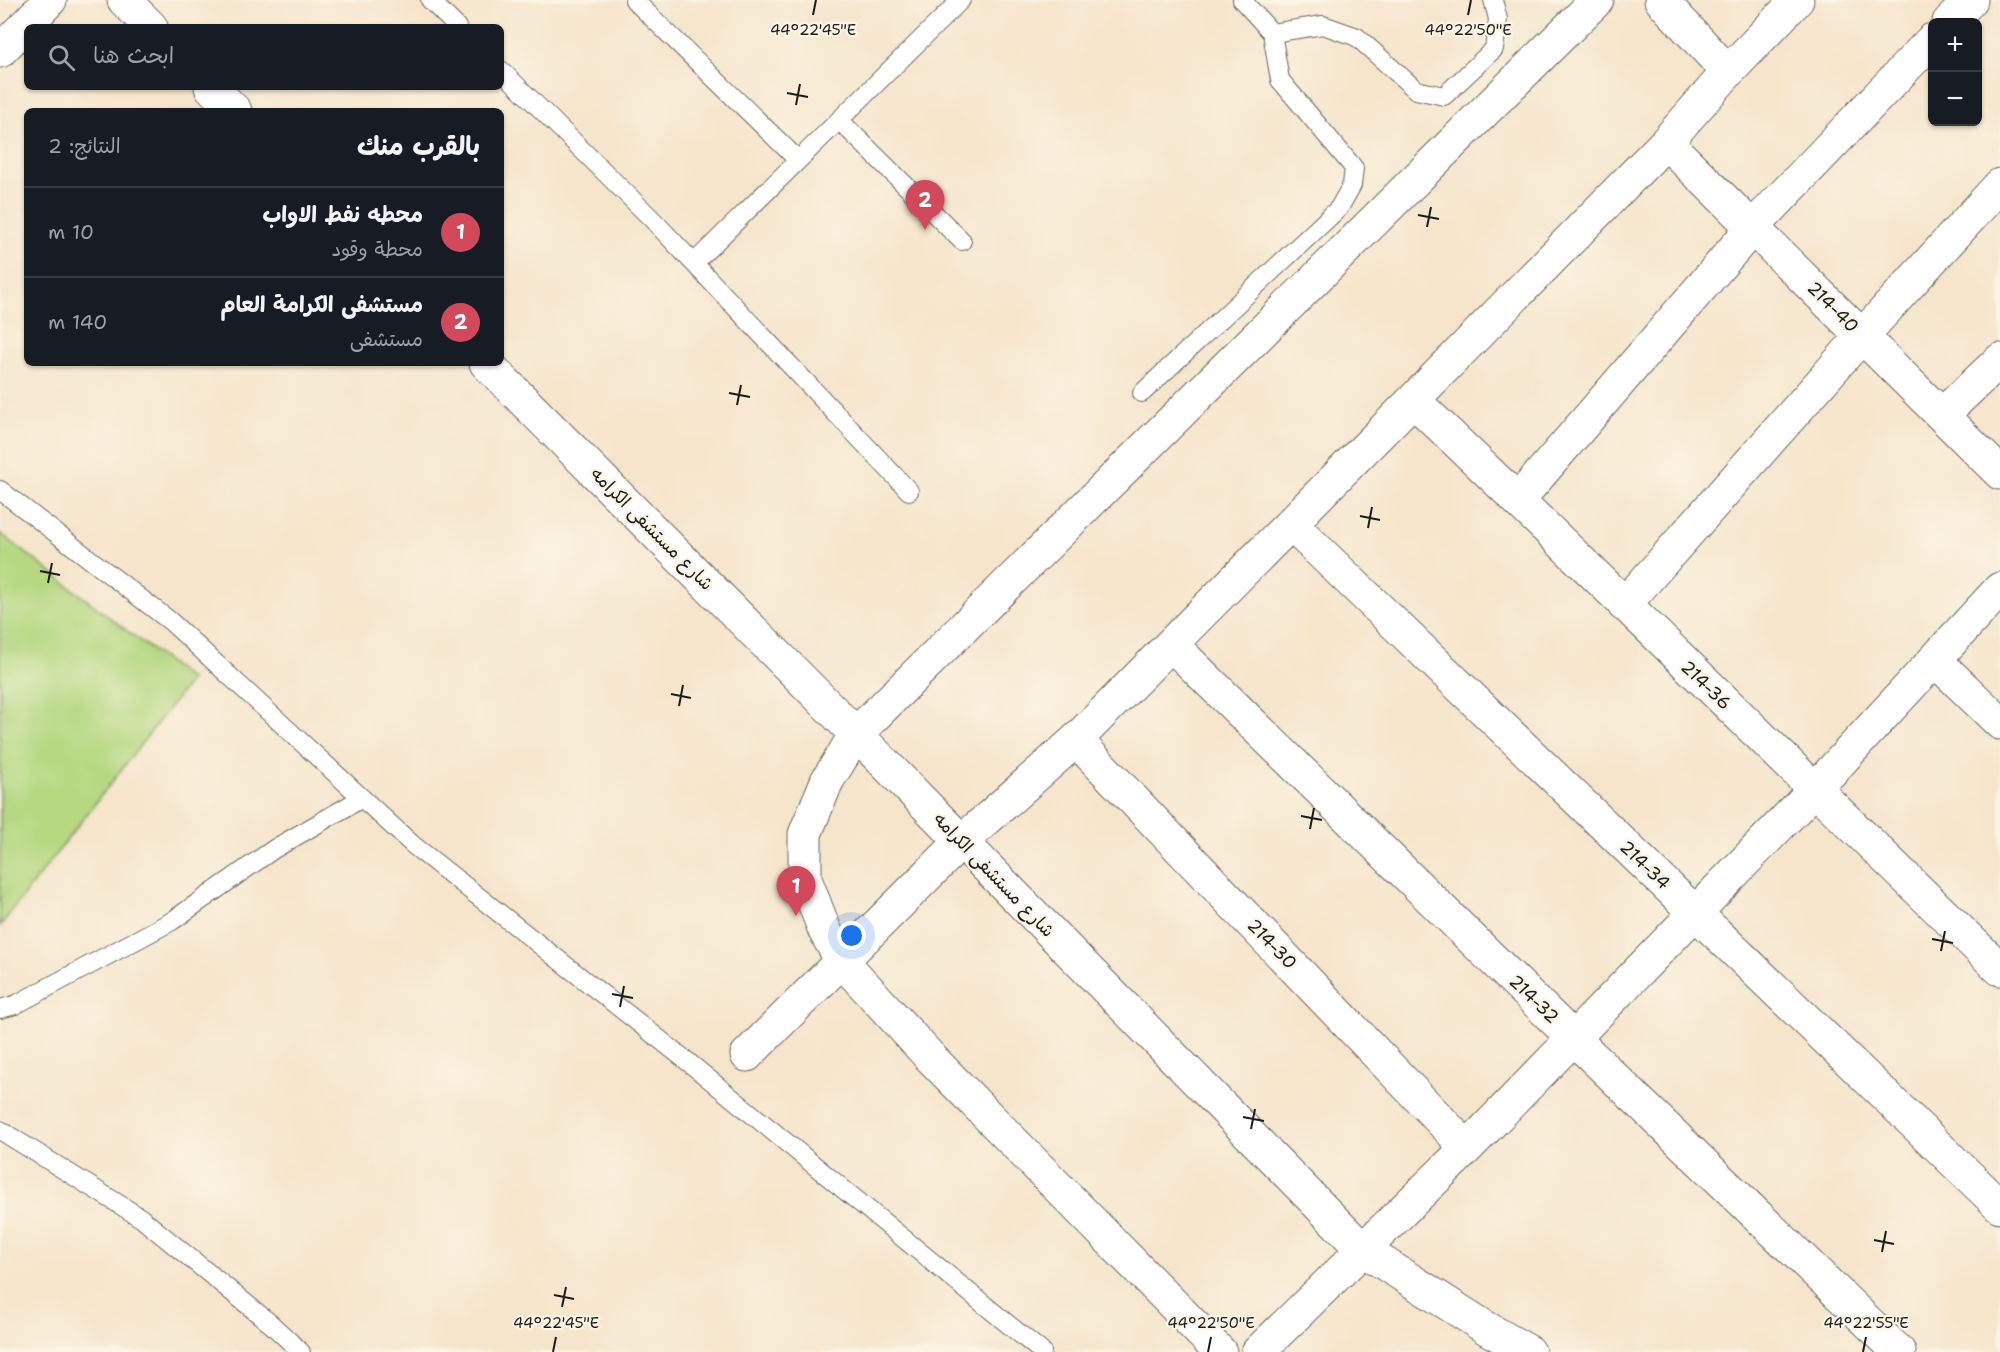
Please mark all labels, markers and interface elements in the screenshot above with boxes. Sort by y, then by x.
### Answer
map controls [1928,18,1982,126]
button: + [1928,18,1982,72]
text: 44°22'45"E [770,20,856,40]
text: 44°22'50"E [1424,20,1512,40]
search box [24,24,504,90]
icon: search [45,41,78,74]
text: ابحث هنا [93,41,174,70]
button: − [1928,72,1982,126]
text: بالقرب منك [357,128,480,163]
text: النتائج: 2 [48,133,121,159]
pin: 2 [906,180,944,230]
text: محطه نفط الاواب [263,200,423,229]
text: 10 m [48,219,94,245]
text: 1 [456,219,465,245]
text: محطة وقود [331,236,423,262]
street label: 214-40 [1802,276,1864,338]
text: مستشفى الكرامة العام [221,290,423,319]
text: 140 m [48,309,107,335]
text: 2 [454,309,468,335]
text: مستشفى [350,326,423,352]
street label: شارع مستشفى الكرامه [585,462,719,596]
street label: 214-36 [1676,655,1736,715]
street label: شارع مستشفى الكرامه [928,807,1060,943]
street label: 214-34 [1615,835,1675,895]
pin: 1 [776,866,816,916]
street label: 214-30 [1242,913,1302,975]
your location [837,921,866,950]
street label: 214-32 [1504,969,1564,1029]
text: 44°22'45"E [513,1313,599,1333]
text: 44°22'50"E [1167,1313,1255,1333]
text: 44°22'55"E [1823,1313,1909,1333]

